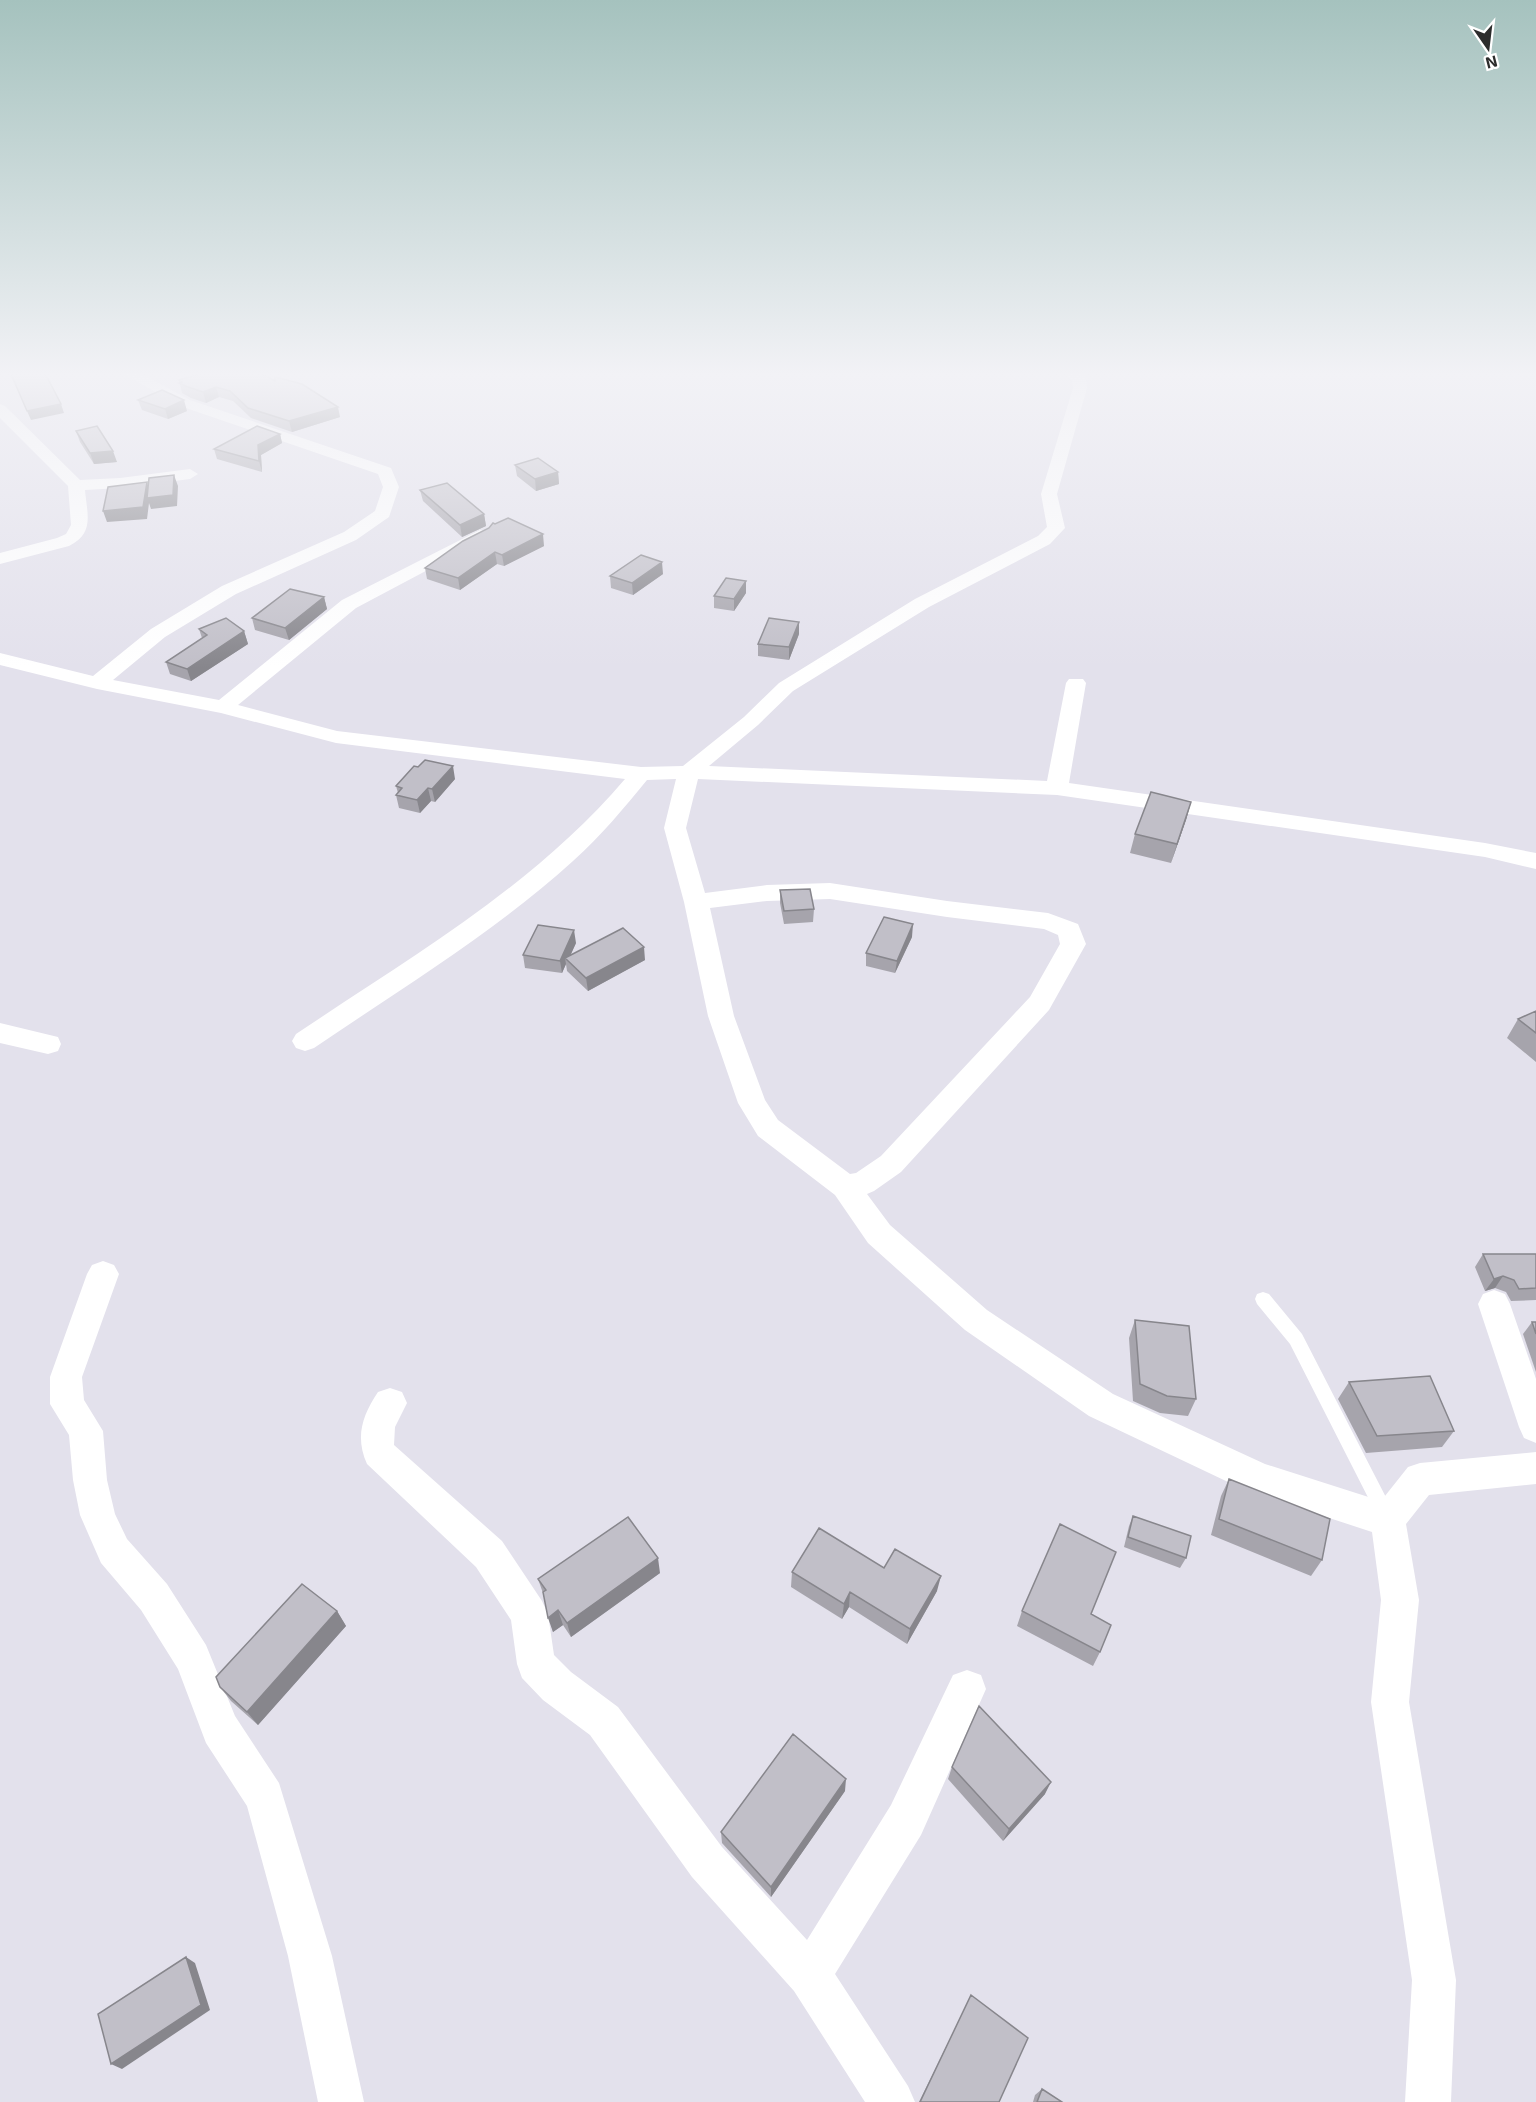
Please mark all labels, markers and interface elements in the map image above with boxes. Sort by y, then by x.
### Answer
north arrow [1458,18,1518,78]
text: N [1484,52,1500,74]

